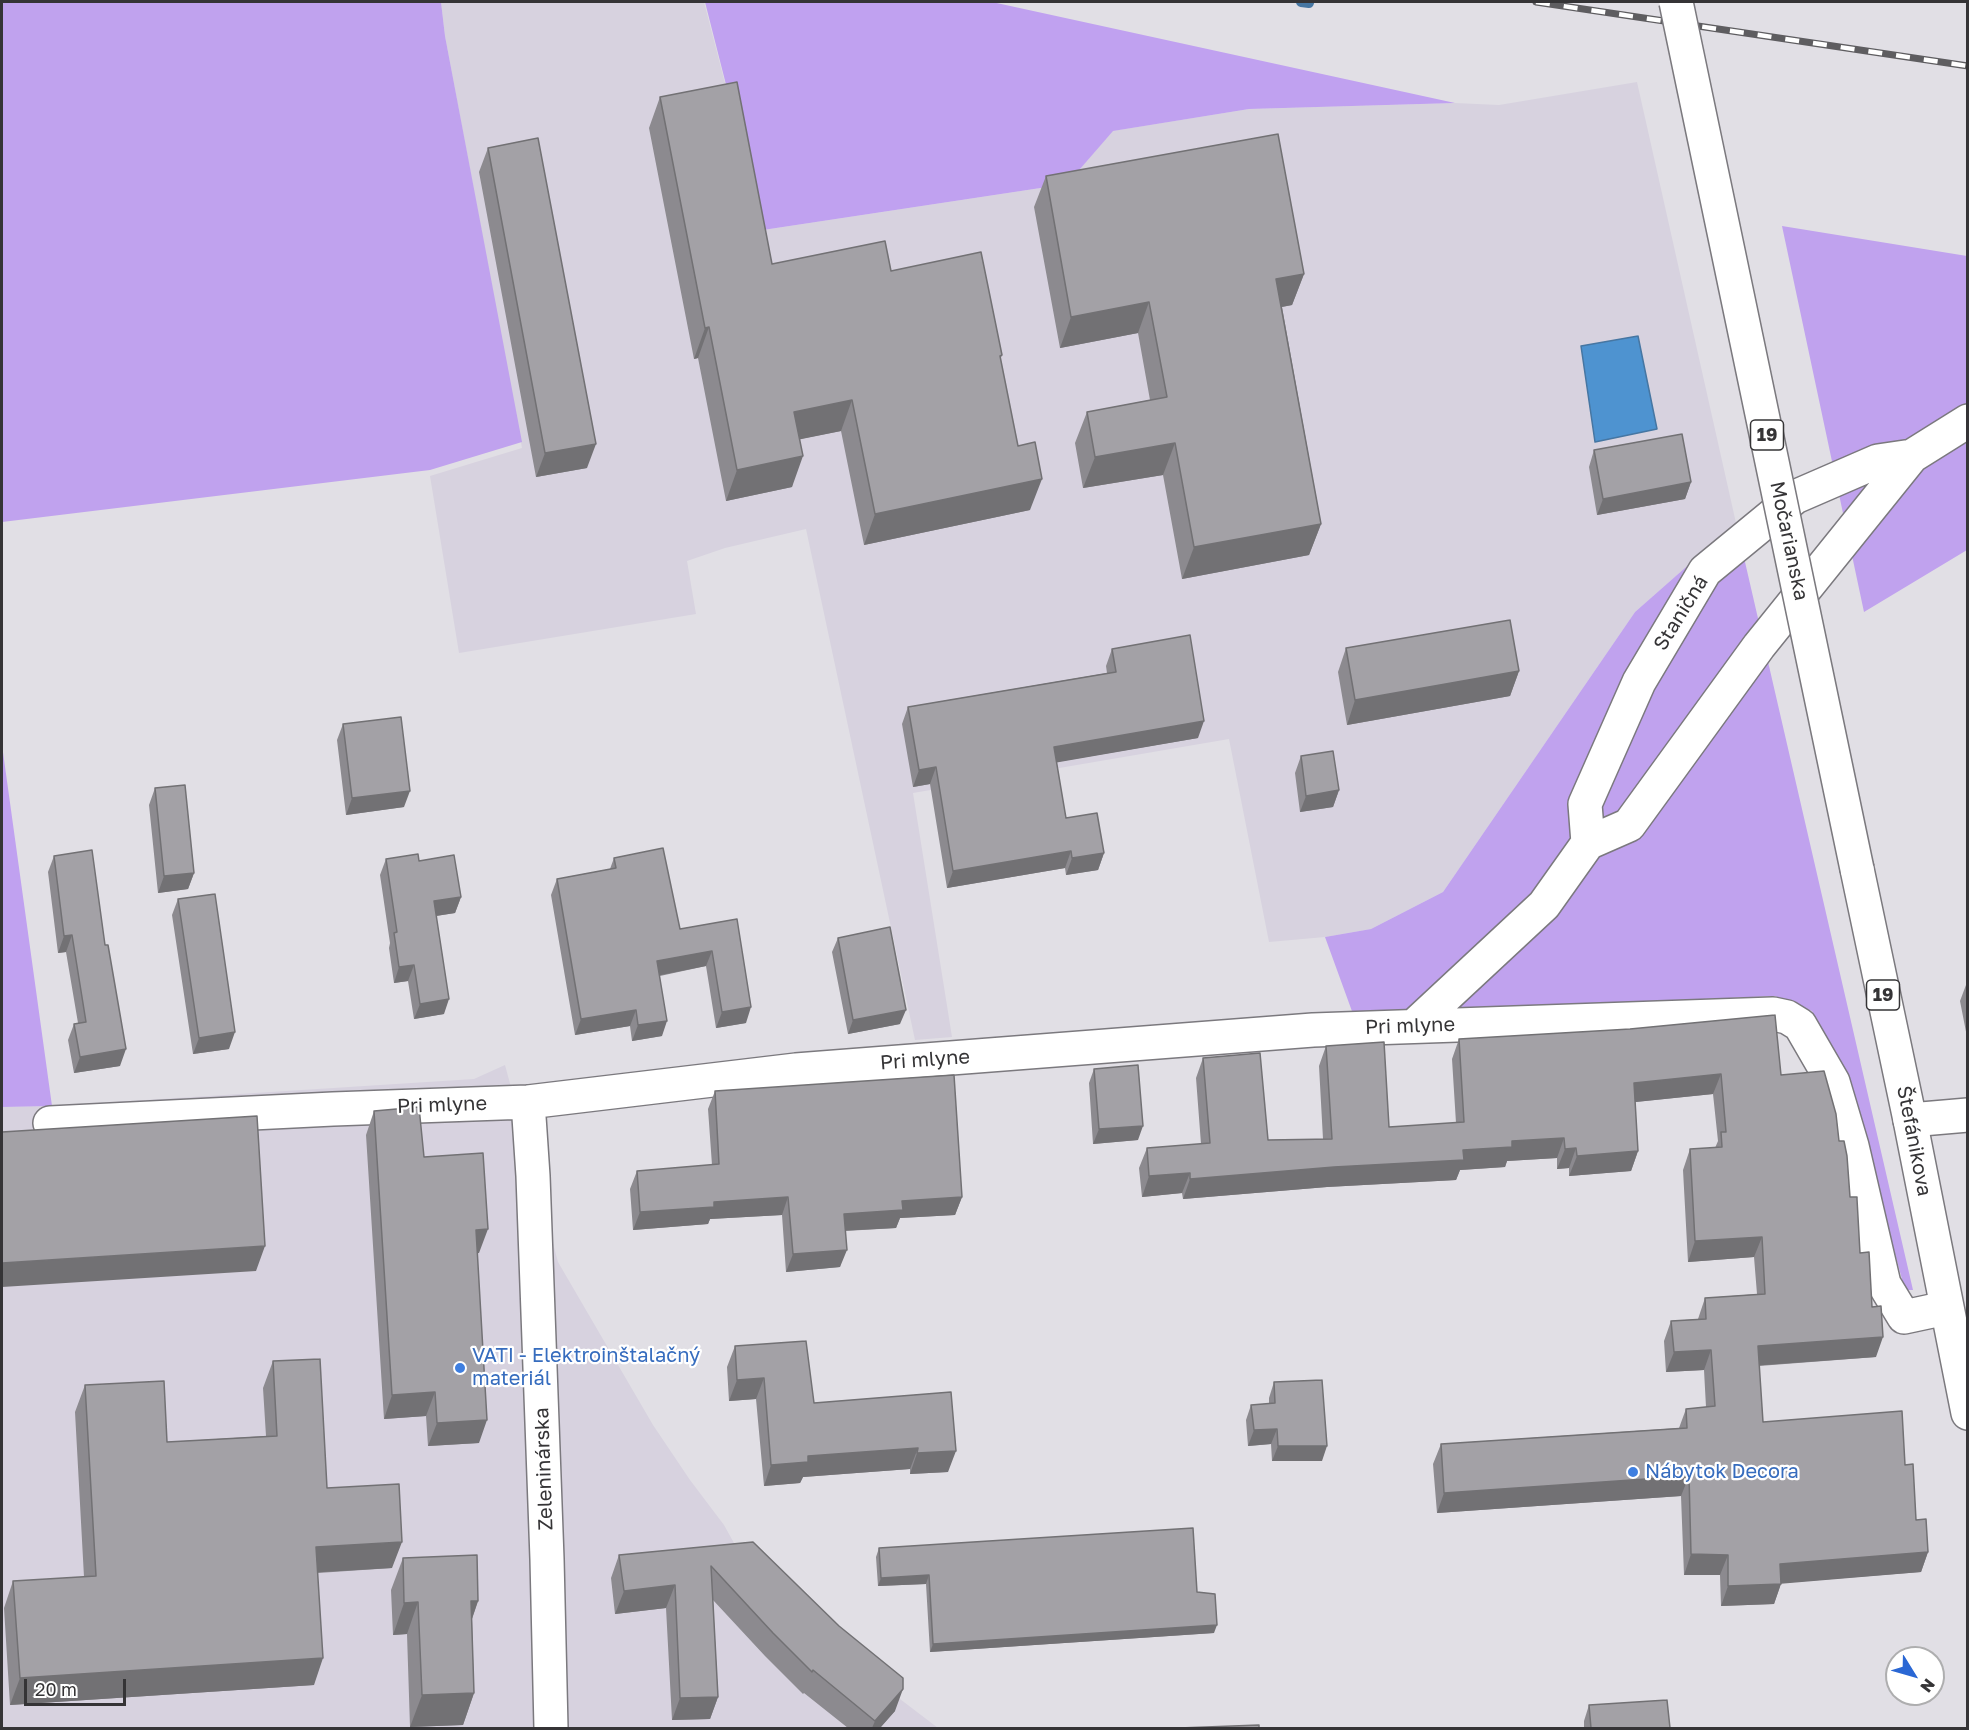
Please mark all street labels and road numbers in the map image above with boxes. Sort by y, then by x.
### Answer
road number: 19 [1750,420,1784,450]
street label: Močarianska [1765,479,1813,603]
street label: Staničná [1649,571,1713,655]
road number: 19 [1866,980,1900,1010]
street label: Pri mlyne [1365,1012,1455,1040]
street label: Pri mlyne [879,1045,971,1075]
street label: Štefánikova [1892,1084,1936,1198]
street label: Pri mlyne [397,1091,487,1119]
street label: Zeleninárska [530,1407,558,1531]

